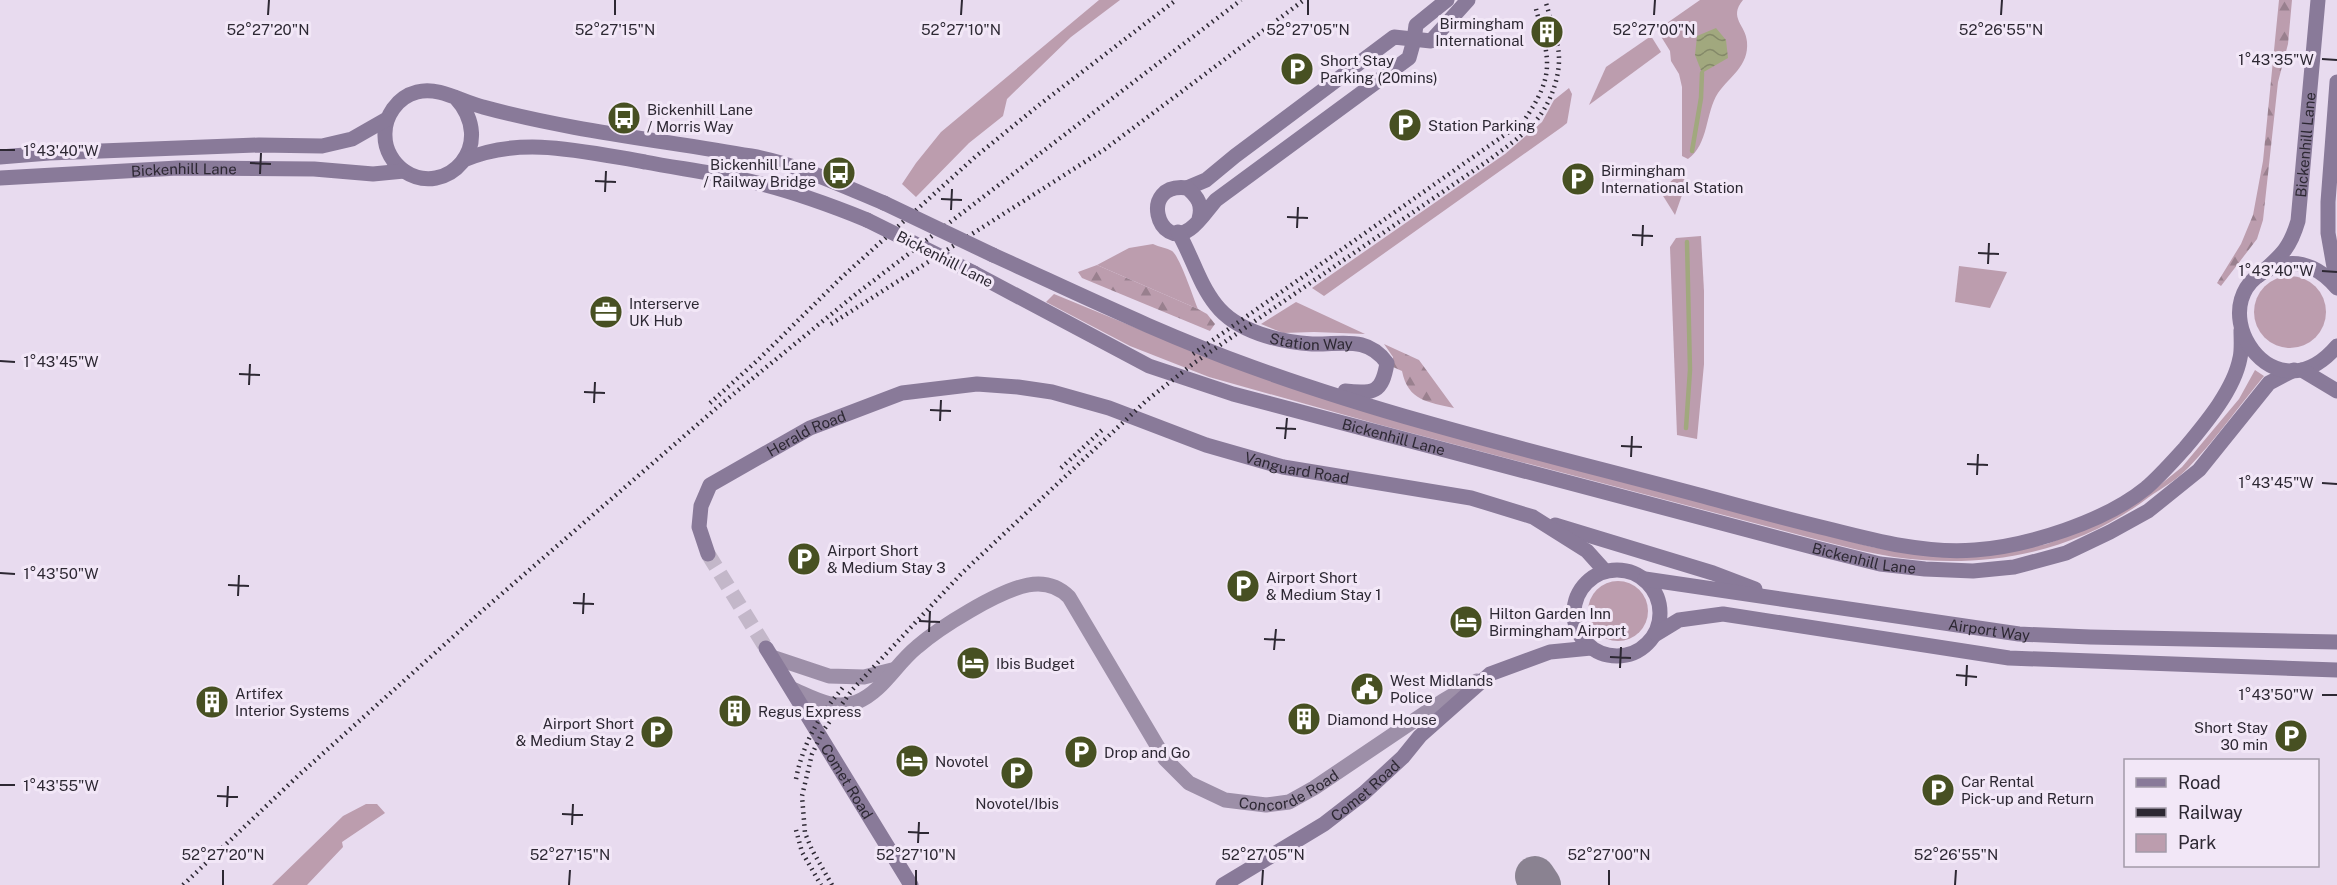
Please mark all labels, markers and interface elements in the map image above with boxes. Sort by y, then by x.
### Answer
building icon: Birmingham International [1529,14,1565,50]
place label: Birmingham International [1435,15,1524,49]
text: 52°27'20"N [227,21,309,38]
text: 52°27'15"N [575,21,655,38]
text: 52°27'10"N [921,21,1001,38]
text: 52°27'05"N [1266,21,1350,38]
text: 52°27'00"N [1612,21,1696,38]
text: 52°26'55"N [1959,21,2043,38]
parking icon: Short Stay Parking (20mins) [1279,51,1315,87]
text: 1°43'35"W [2238,51,2314,68]
place label: Short Stay Parking (20mins) [1320,52,1438,86]
street label: Bickenhill Lane [2292,91,2318,198]
bus stop icon: Bickenhill Lane / Morris Way [606,100,642,136]
place label: Bickenhill Lane / Morris Way [647,101,753,135]
parking icon: Station Parking [1387,107,1423,143]
place label: Station Parking [1428,117,1536,134]
text: 1°43'40"W [24,142,98,159]
bus stop icon: Bickenhill Lane / Railway Bridge [821,155,857,191]
place label: Bickenhill Lane / Railway Bridge [703,156,816,190]
street label: Bickenhill Lane [130,159,237,179]
parking icon: Birmingham International Station [1560,161,1596,197]
place label: Birmingham International Station [1601,162,1744,196]
street label: Bickenhill Lane [894,227,996,291]
text: 1°43'40"W [2239,262,2313,279]
office icon: Interserve UK Hub [588,294,624,330]
place label: Interserve UK Hub [629,295,700,329]
street label: Station Way [1268,329,1353,353]
text: 1°43'45"W [23,353,99,370]
street label: Herald Road [764,407,848,459]
street label: Bickenhill Lane [1340,415,1447,458]
street label: Vanguard Road [1243,448,1351,486]
text: 1°43'45"W [2238,474,2314,491]
street label: Bickenhill Lane [1810,539,1917,576]
parking icon: Airport Short & Medium Stay 3 [786,541,822,577]
place label: Airport Short & Medium Stay 3 [827,542,946,576]
text: 1°43'50"W [23,565,99,582]
parking icon: Airport Short & Medium Stay 1 [1225,568,1261,604]
place label: Airport Short & Medium Stay 1 [1266,569,1381,603]
hotel icon: Hilton Garden Inn Birmingham Airport [1448,604,1484,640]
place label: Hilton Garden Inn Birmingham Airport [1489,605,1626,639]
street label: Airport Way [1947,615,2030,643]
hotel icon: Ibis Budget [955,645,991,681]
place label: Ibis Budget [996,655,1075,672]
public building icon: West Midlands Police [1349,671,1385,707]
place label: West Midlands Police [1390,672,1493,706]
building icon: Artifex Interior Systems [194,684,230,720]
place label: Artifex Interior Systems [235,685,349,719]
text: 1°43'50"W [2238,686,2314,703]
building icon: Regus Express [717,693,753,729]
building icon: Diamond House [1286,701,1322,737]
place label: Regus Express [758,703,861,720]
place label: Diamond House [1327,711,1437,728]
parking icon: Airport Short & Medium Stay 2 [639,714,675,750]
place label: Airport Short & Medium Stay 2 [516,715,634,749]
parking icon: Short Stay 30 min [2273,718,2309,754]
place label: Short Stay 30 min [2194,719,2268,753]
parking icon: Drop and Go [1063,734,1099,770]
street label: Comet Road [818,740,877,822]
hotel icon: Novotel [894,743,930,779]
place label: Drop and Go [1104,744,1190,761]
place label: Novotel [935,753,989,770]
parking icon: Novotel/Ibis [999,755,1035,791]
street label: Comet Road [1327,756,1403,824]
legend [2124,759,2319,867]
street label: Concorde Road [1238,766,1341,813]
parking icon: Car Rental Pick-up and Return [1920,772,1956,808]
text: Road [2178,772,2221,793]
place label: Car Rental Pick-up and Return [1961,773,2094,807]
text: 1°43'55"W [23,777,99,794]
place label: Novotel/Ibis [975,795,1059,812]
text: Railway [2178,802,2243,823]
text: Park [2178,832,2216,853]
text: 52°27'20"N [182,846,264,863]
text: 52°27'15"N [530,846,610,863]
text: 52°27'10"N [876,846,956,863]
text: 52°27'05"N [1221,846,1305,863]
text: 52°27'00"N [1567,846,1651,863]
text: 52°26'55"N [1914,846,1998,863]

